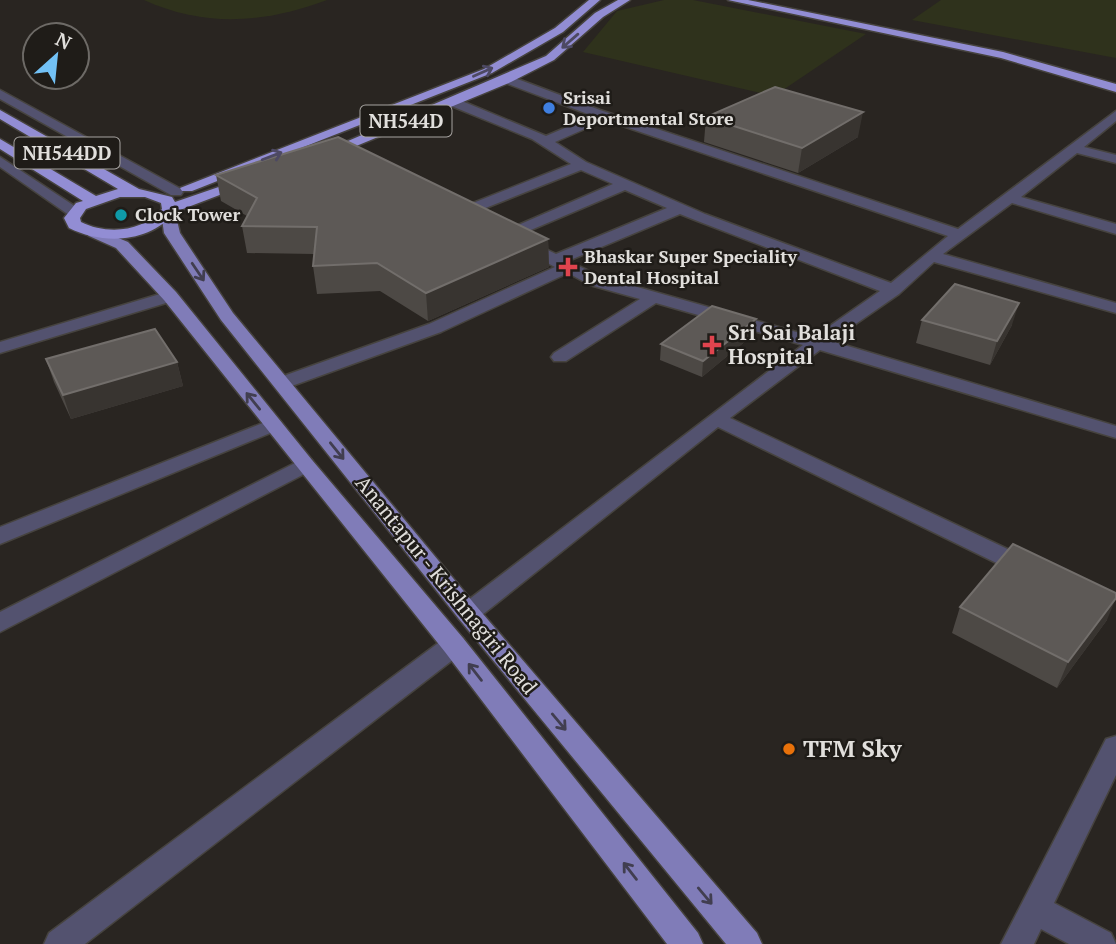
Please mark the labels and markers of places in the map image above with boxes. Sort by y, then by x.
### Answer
place label: Srisai Deportmental Store [563,85,734,130]
marker: Srisai Deportmental Store [541,100,557,116]
place label: Clock Tower [135,202,241,226]
marker: Clock Tower [113,207,129,223]
place label: Bhaskar Super Speciality Dental Hospital [584,244,797,289]
marker: Bhaskar Super Speciality Dental Hospital [558,257,578,277]
place label: Sri Sai Balaji Hospital [728,318,855,370]
marker: Sri Sai Balaji Hospital [702,335,722,355]
place label: TFM Sky [803,732,903,764]
marker: TFM Sky [781,741,797,757]

